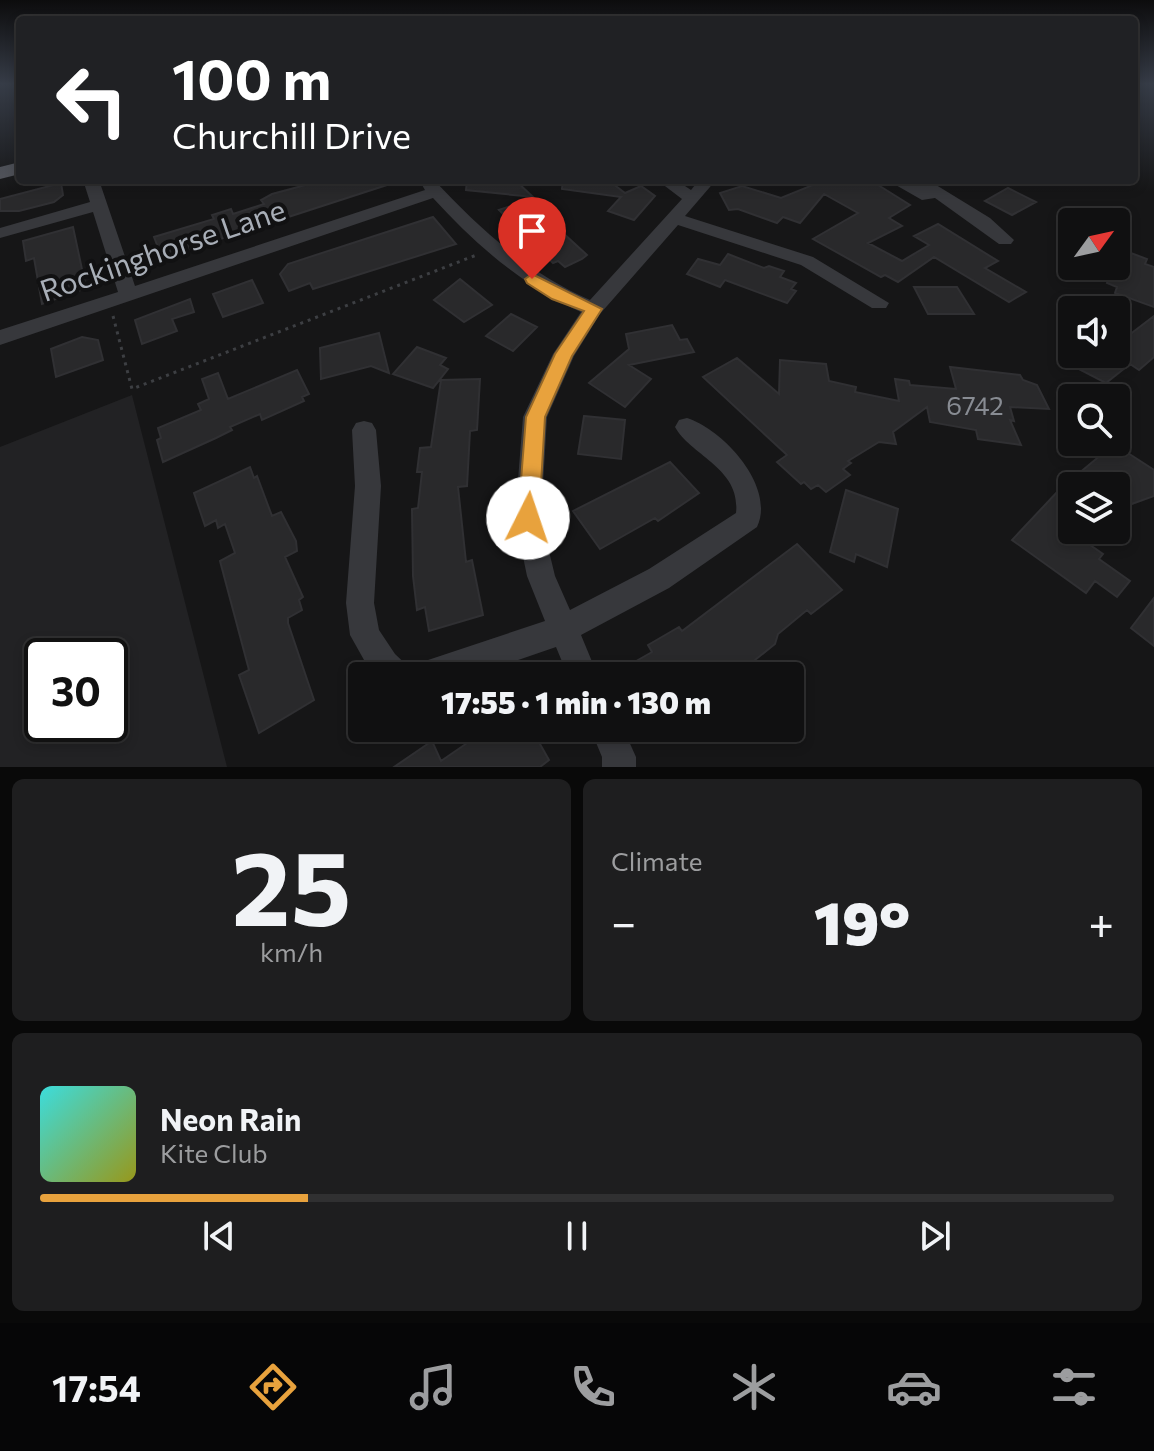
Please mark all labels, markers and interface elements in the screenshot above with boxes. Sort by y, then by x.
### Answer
text: 100 m [172,43,331,112]
icon: left [40,48,144,152]
text: Churchill Drive [172,112,411,156]
street label: Rockinghorse Lane [35,189,290,308]
pin [498,197,566,279]
north arrow [1058,208,1130,280]
map controls [1058,208,1130,544]
icon: arrive [510,209,554,253]
button: sound [1058,296,1130,368]
button: search [1058,384,1130,456]
house number: 6742 [946,389,1004,420]
button: layers [1058,472,1130,544]
position arrow [486,476,570,560]
speed limit sign: 30 [24,638,128,742]
text: 17:55 · 1 min · 130 m [441,683,711,720]
text: 25 [232,820,351,947]
text: Climate [611,845,703,876]
text: 19° [814,884,910,957]
text: − [611,894,636,948]
text: + [1088,894,1114,948]
text: km/h [260,936,323,967]
text: Neon Rain [160,1100,301,1137]
text: Kite Club [160,1137,268,1168]
icon: previous [197,1214,241,1258]
icon: pause [555,1214,599,1258]
icon: next [913,1214,957,1258]
icon: directions [245,1359,301,1415]
icon: music [405,1359,461,1415]
icon: phone [565,1359,621,1415]
icon: climate [726,1359,782,1415]
icon: car [886,1359,942,1415]
icon: filters [1046,1359,1102,1415]
text: 17:54 [52,1365,141,1409]

